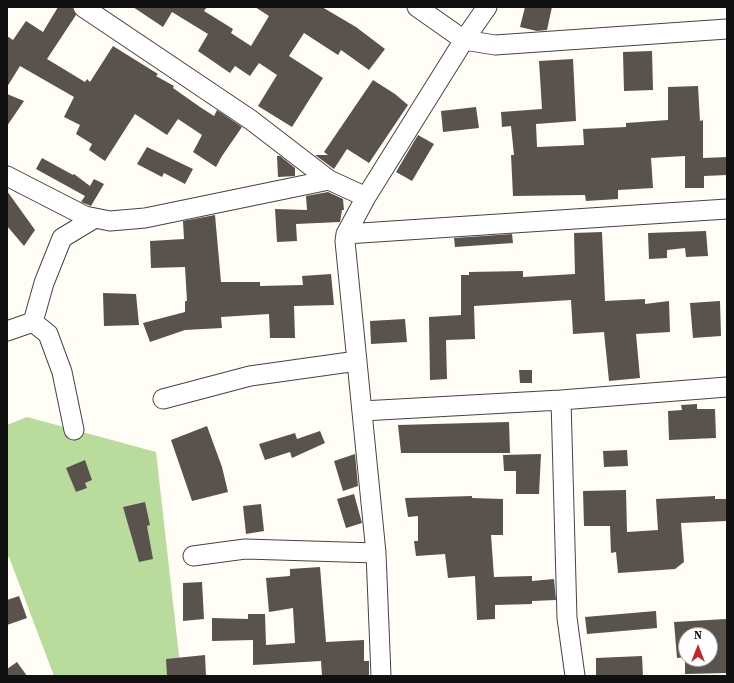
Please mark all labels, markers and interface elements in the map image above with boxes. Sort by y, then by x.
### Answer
north arrow [678,627,718,667]
text: N [694,628,702,643]

